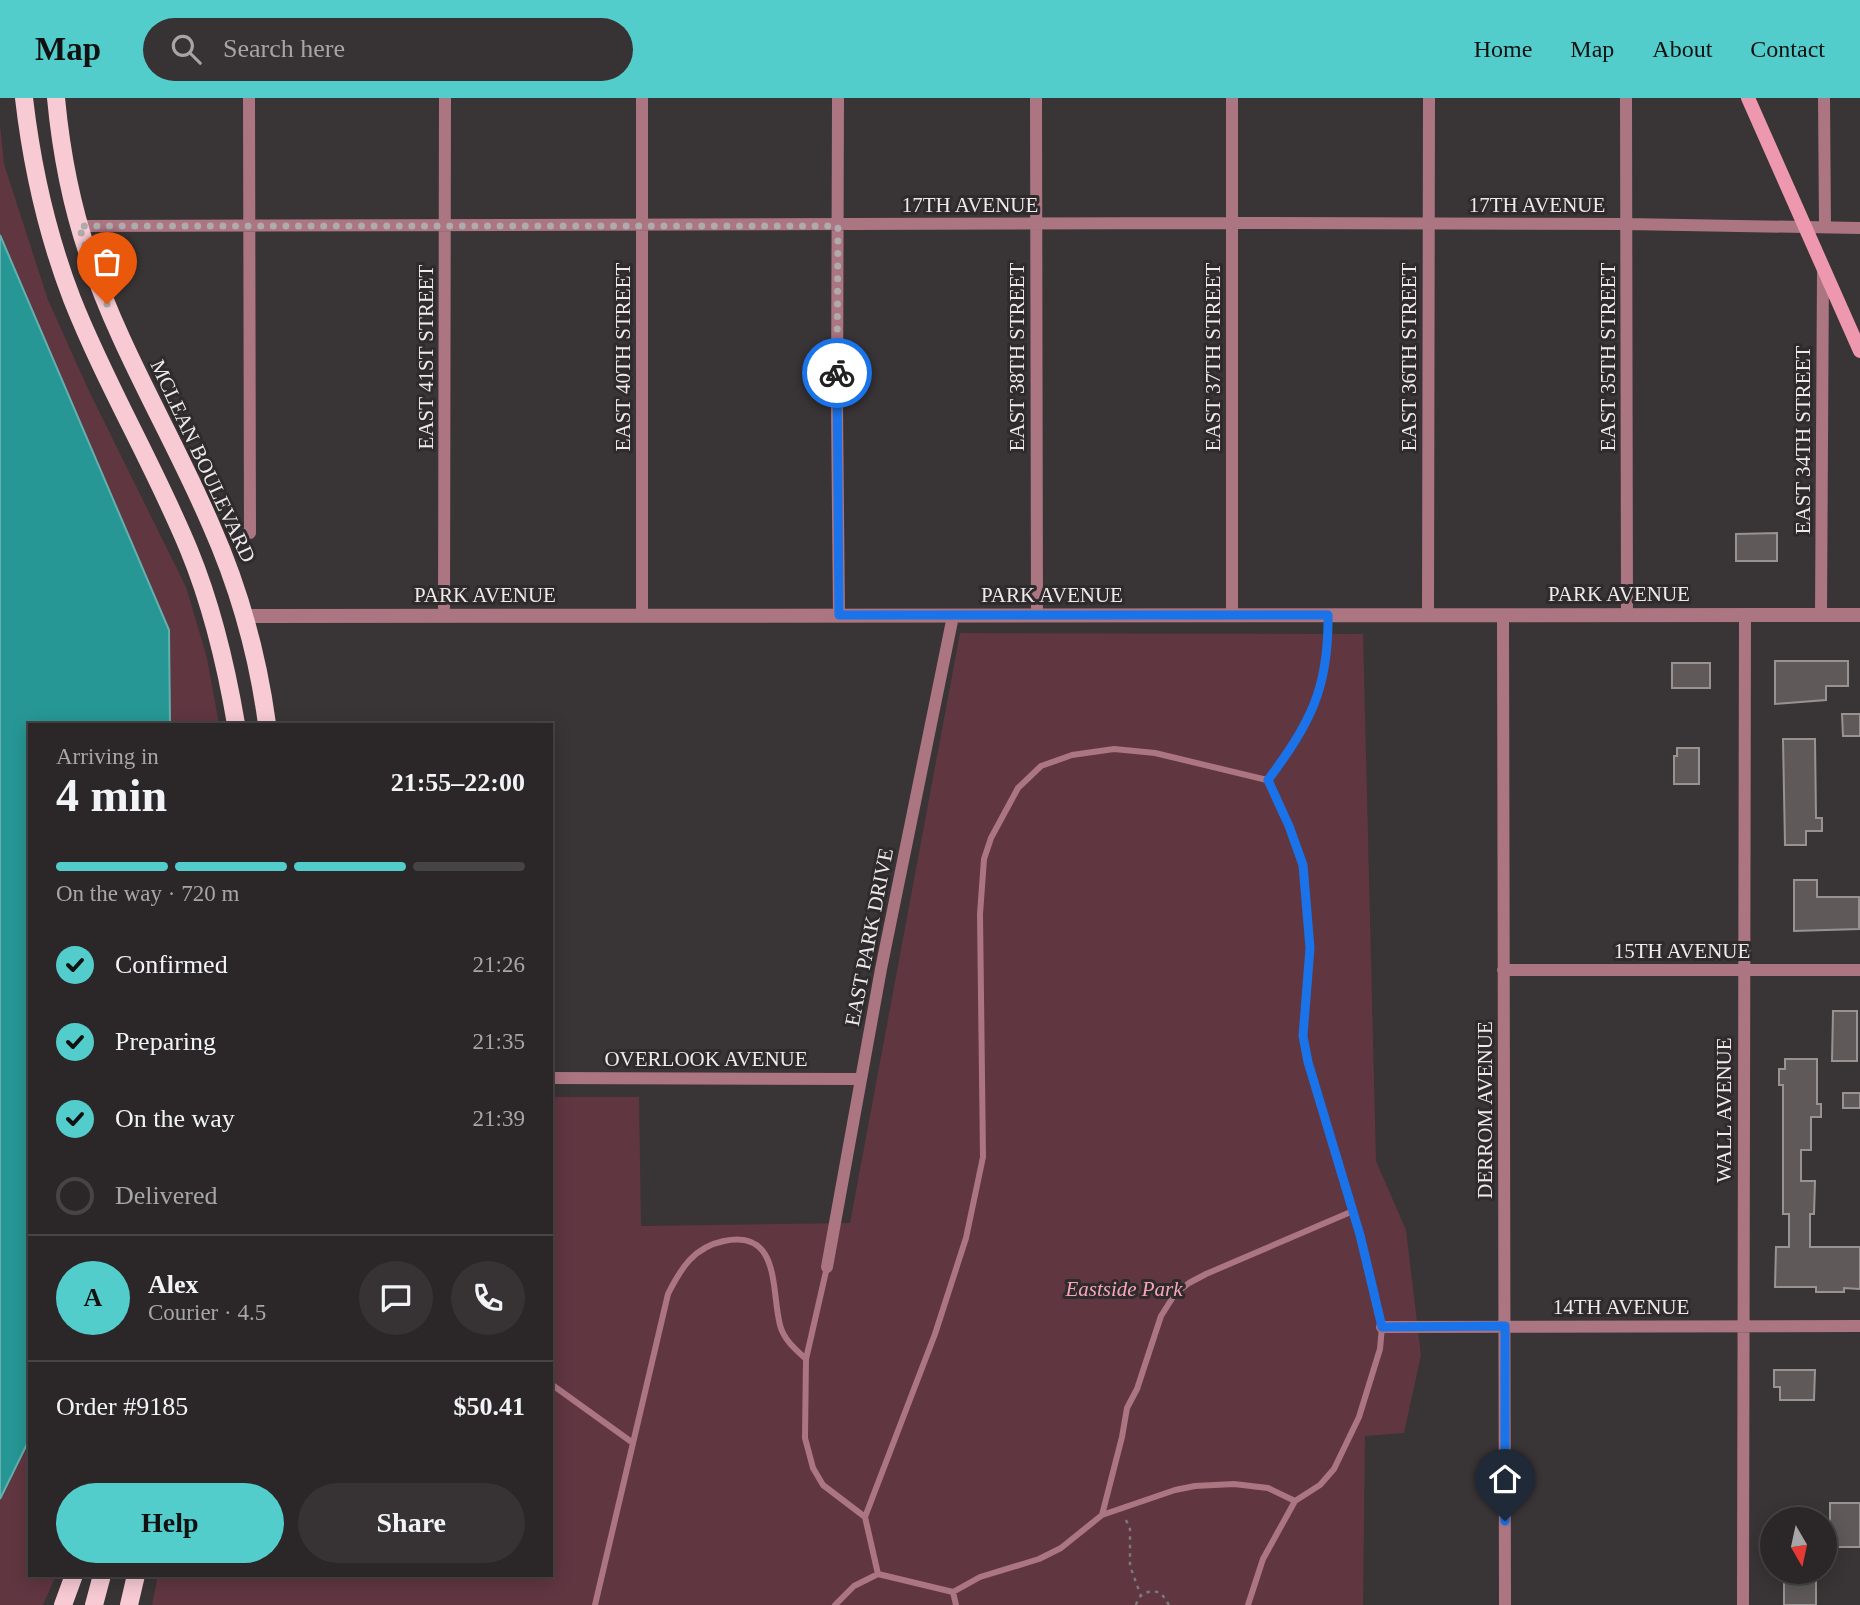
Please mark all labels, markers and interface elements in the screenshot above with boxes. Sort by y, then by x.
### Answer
search box [143,18,633,81]
icon: search [167,30,205,68]
text: Map [35,31,101,67]
text: Search here [223,34,345,63]
text: Home [1474,36,1532,62]
text: Map [1570,36,1614,62]
text: About [1652,36,1712,62]
text: Contact [1750,36,1825,62]
street label: 17TH AVENUE [902,193,1038,217]
street label: 17TH AVENUE [1469,193,1605,217]
pin [77,232,137,304]
icon: bag [88,243,126,281]
street label: EAST 40TH STREET [611,263,635,451]
street label: EAST 38TH STREET [1005,263,1029,451]
street label: EAST 37TH STREET [1201,263,1225,451]
street label: EAST 36TH STREET [1397,263,1421,451]
street label: EAST 35TH STREET [1596,263,1620,451]
street label: EAST 41ST STREET [414,264,438,449]
courier [802,338,872,408]
street label: EAST 34TH STREET [1791,346,1815,534]
icon: bike [818,354,856,392]
street label: MCLEAN BOULEVARD [145,356,261,566]
street label: PARK AVENUE [1548,582,1690,606]
street label: PARK AVENUE [414,583,556,607]
street label: PARK AVENUE [981,583,1123,607]
text: Arriving in [56,744,159,769]
text: 21:55–22:00 [391,768,525,797]
text: 4 min [56,770,167,821]
street label: EAST PARK DRIVE [840,846,898,1028]
text: On the way · 720 m [56,881,239,906]
street label: 15TH AVENUE [1614,939,1750,963]
icon: check [56,946,94,984]
text: Confirmed [115,950,228,979]
text: 21:26 [473,952,525,977]
street label: DERROM AVENUE [1473,1021,1497,1199]
icon: check [56,1023,94,1061]
text: Preparing [115,1027,216,1056]
text: 21:35 [473,1029,525,1054]
street label: WALL AVENUE [1712,1037,1736,1183]
street label: OVERLOOK AVENUE [604,1047,808,1071]
icon: check [56,1100,94,1138]
text: On the way [115,1104,235,1133]
text: 21:39 [473,1106,525,1131]
text: Delivered [115,1181,218,1210]
button: chat [359,1261,433,1335]
button: phone [451,1261,525,1335]
text: Alex [148,1270,199,1299]
park label: Eastside Park [1064,1277,1183,1301]
text: A [84,1283,102,1312]
street label: 14TH AVENUE [1553,1295,1689,1319]
text: Courier · 4.5 [148,1300,266,1325]
text: Order #9185 [56,1392,188,1421]
text: $50.41 [454,1392,525,1421]
pin [1475,1449,1535,1521]
icon: home [1486,1460,1524,1498]
button: Help [56,1483,284,1563]
button: Share [298,1483,525,1563]
north arrow [1760,1507,1838,1584]
map controls [1760,1507,1837,1584]

